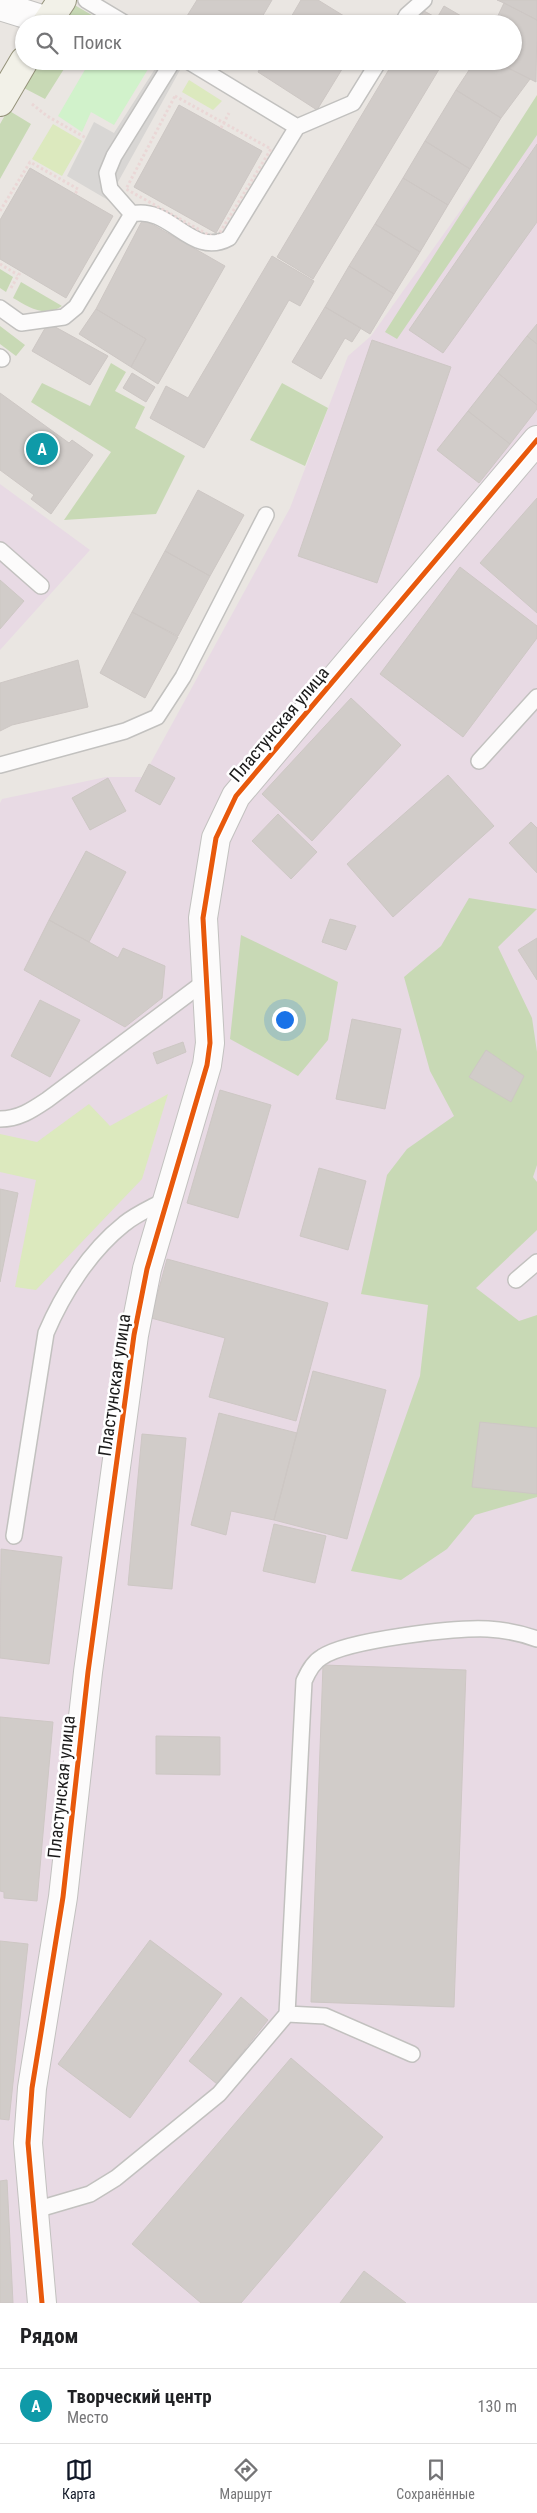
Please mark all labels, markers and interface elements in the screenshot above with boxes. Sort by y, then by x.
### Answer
search box [15,15,522,70]
icon: search [33,29,61,57]
text: Поиск [73,31,122,54]
pin: A [26,430,58,468]
street label: Пластунская улица [225,662,333,786]
your location [272,1007,298,1033]
street label: Пластунская улица [94,1312,134,1458]
street label: Пластунская улица [43,1714,79,1860]
text: Рядом [20,2324,79,2348]
text: Творческий центр [67,2385,212,2408]
text: A [31,2397,41,2416]
text: 130 m [478,2397,517,2416]
text: Место [67,2408,108,2427]
tab: Карта [62,2456,96,2502]
tab: Маршрут [220,2456,272,2502]
tab: Сохранённые [396,2456,475,2502]

